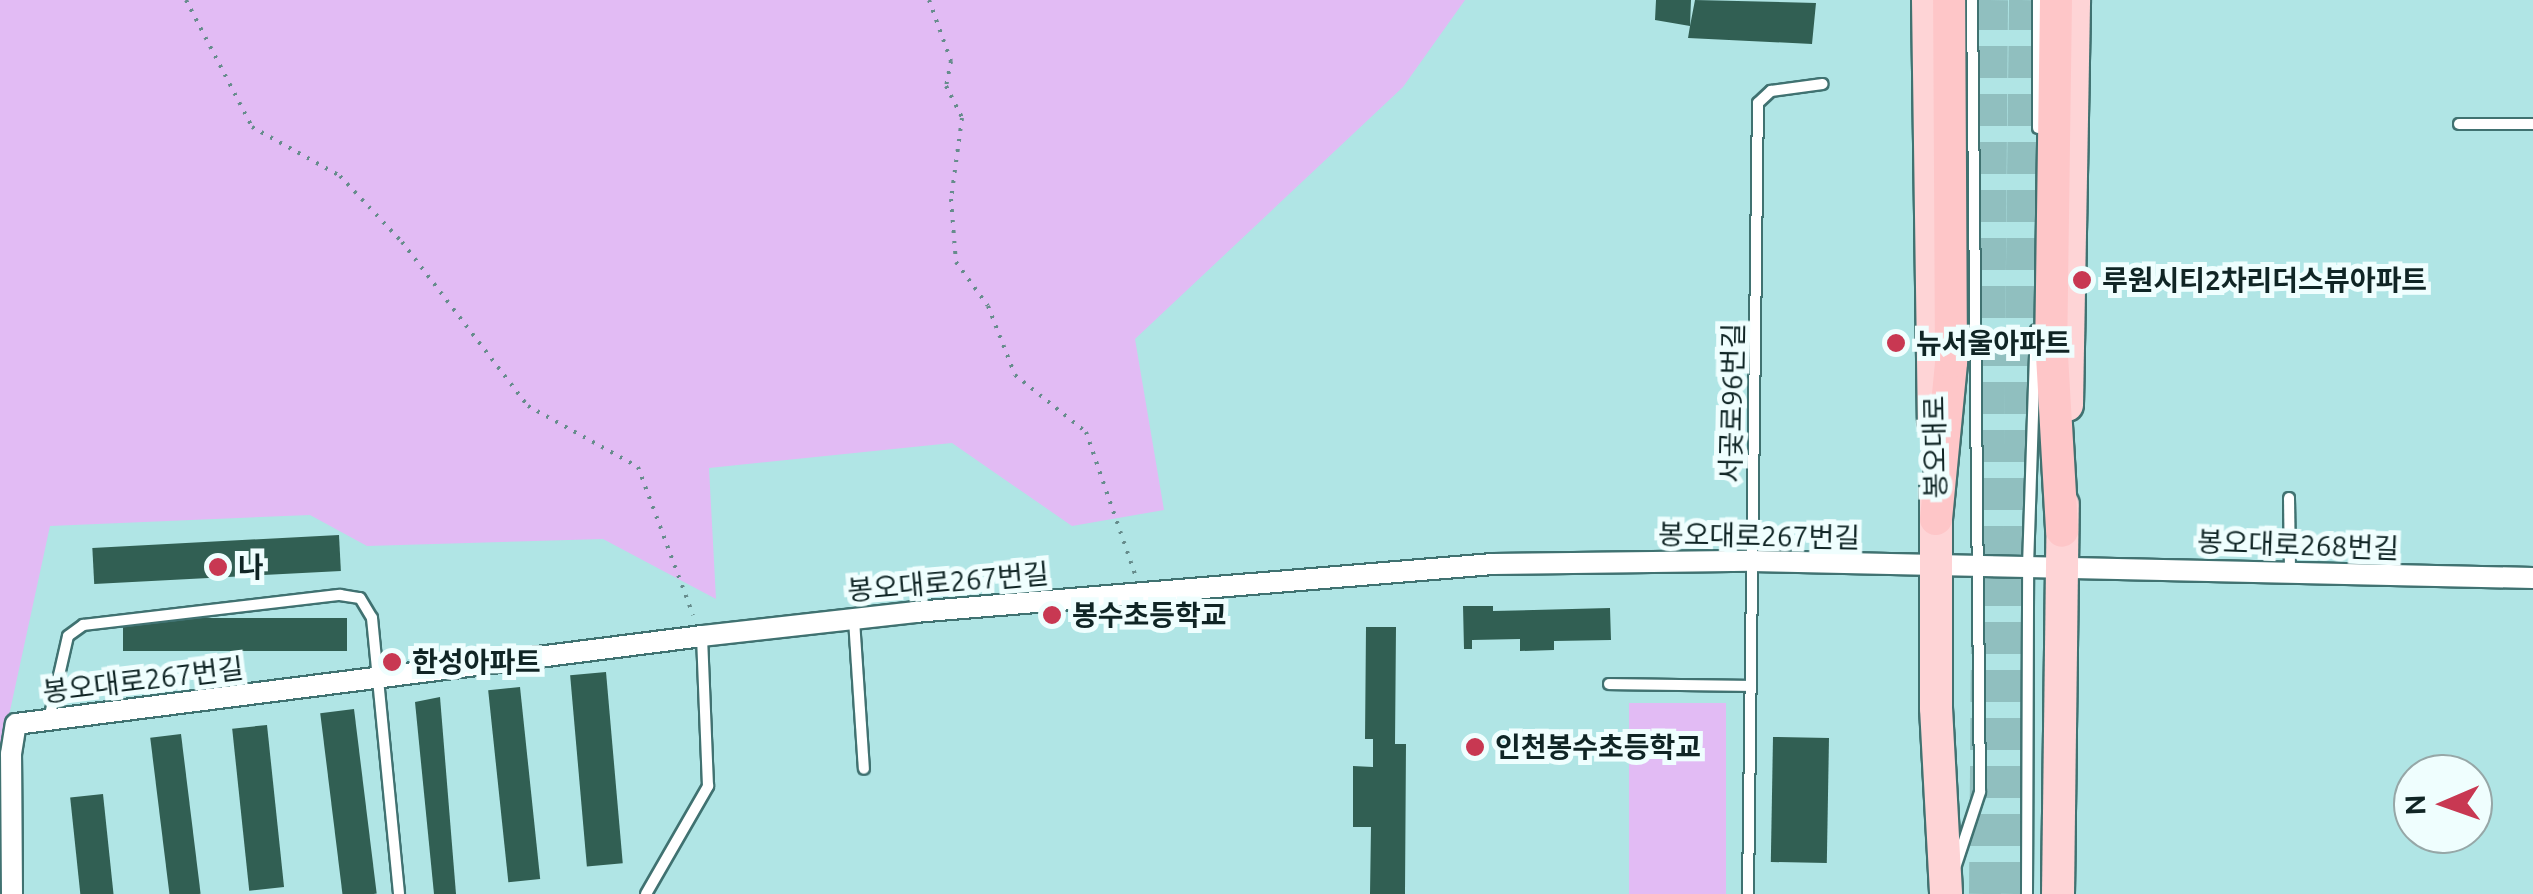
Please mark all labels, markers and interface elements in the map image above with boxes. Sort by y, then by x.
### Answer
place label: 루원시티2차리더스뷰아파트 [2102,263,2427,297]
marker: 루원시티2차리더스뷰아파트 [2071,269,2093,291]
street label: 서곷로96번길 [1714,323,1750,483]
place label: 뉴서울아파트 [1916,326,2071,360]
marker: 뉴서울아파트 [1885,332,1907,354]
street label: 봉오대로 [1917,395,1953,499]
street label: 봉오대로267번길 [1658,517,1860,555]
street label: 봉오대로268번길 [2197,525,2399,565]
place label: 나 [238,550,264,584]
marker: 나 [207,556,229,578]
street label: 봉오대로267번길 [846,556,1050,608]
place label: 봉수초등학교 [1072,598,1227,632]
marker: 봉수초등학교 [1041,604,1063,626]
place label: 한성아파트 [412,645,541,679]
street label: 봉오대로267번길 [41,651,245,709]
marker: 한성아파트 [381,651,403,673]
place label: 인천봉수초등학교 [1495,730,1701,764]
marker: 인천봉수초등학교 [1464,736,1486,758]
north arrow [2393,754,2493,854]
text: N [2399,794,2430,816]

